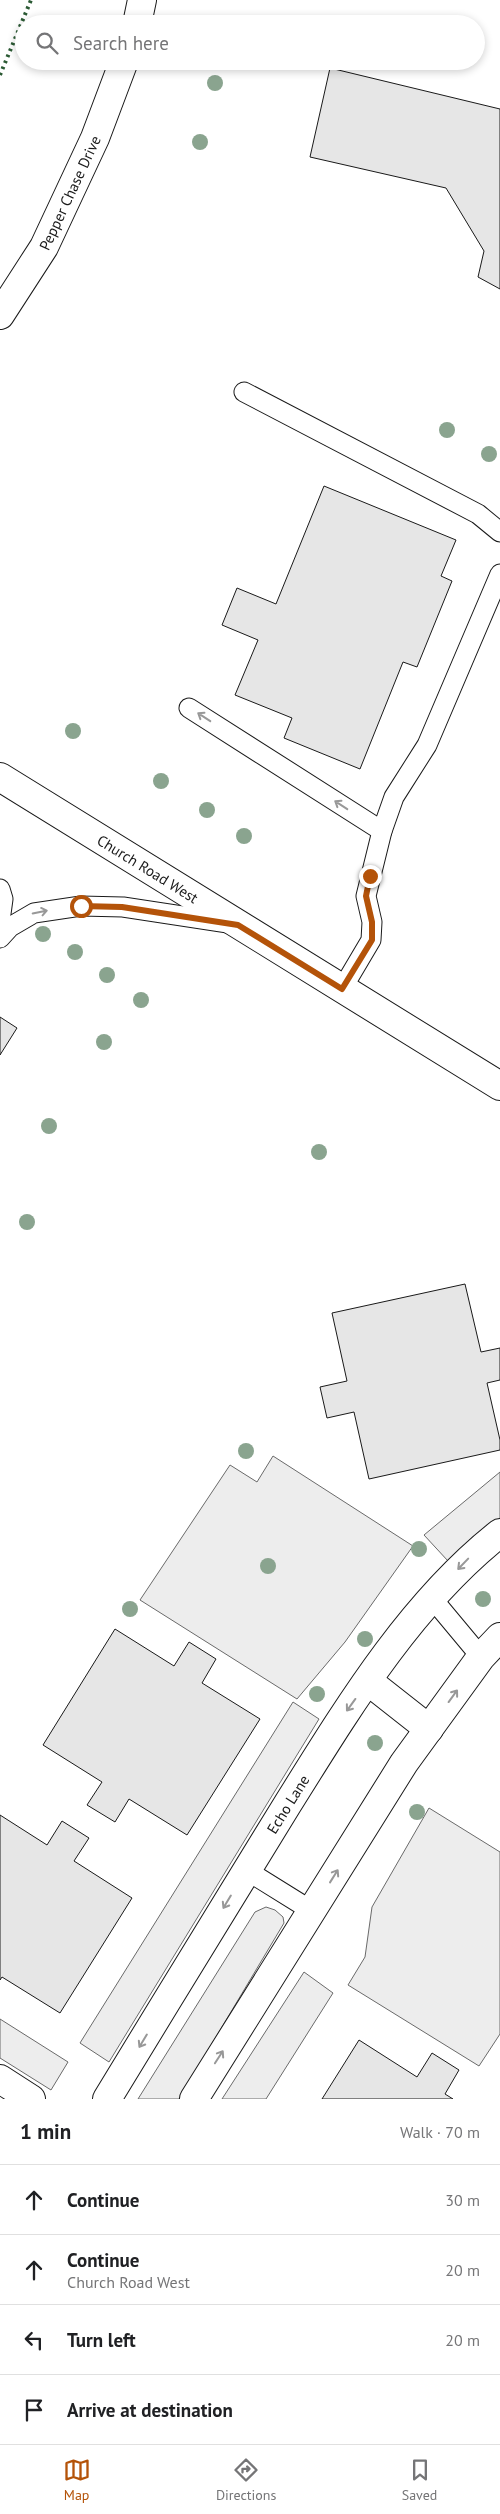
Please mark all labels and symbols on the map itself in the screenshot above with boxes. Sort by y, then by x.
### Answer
street label: Pepper Chase Drive [34,132,104,253]
one-way arrow [197,712,211,722]
one-way arrow [334,799,348,809]
street label: Church Road West [94,830,202,907]
route end [359,865,382,888]
route start [70,895,93,918]
one-way arrow [31,907,47,917]
one-way arrow [457,1558,469,1571]
one-way arrow [448,1689,458,1703]
one-way arrow [345,1698,356,1711]
street label: Echo Lane [262,1771,313,1837]
one-way arrow [330,1869,340,1883]
one-way arrow [222,1894,232,1908]
one-way arrow [137,2033,147,2047]
one-way arrow [215,2051,225,2065]

